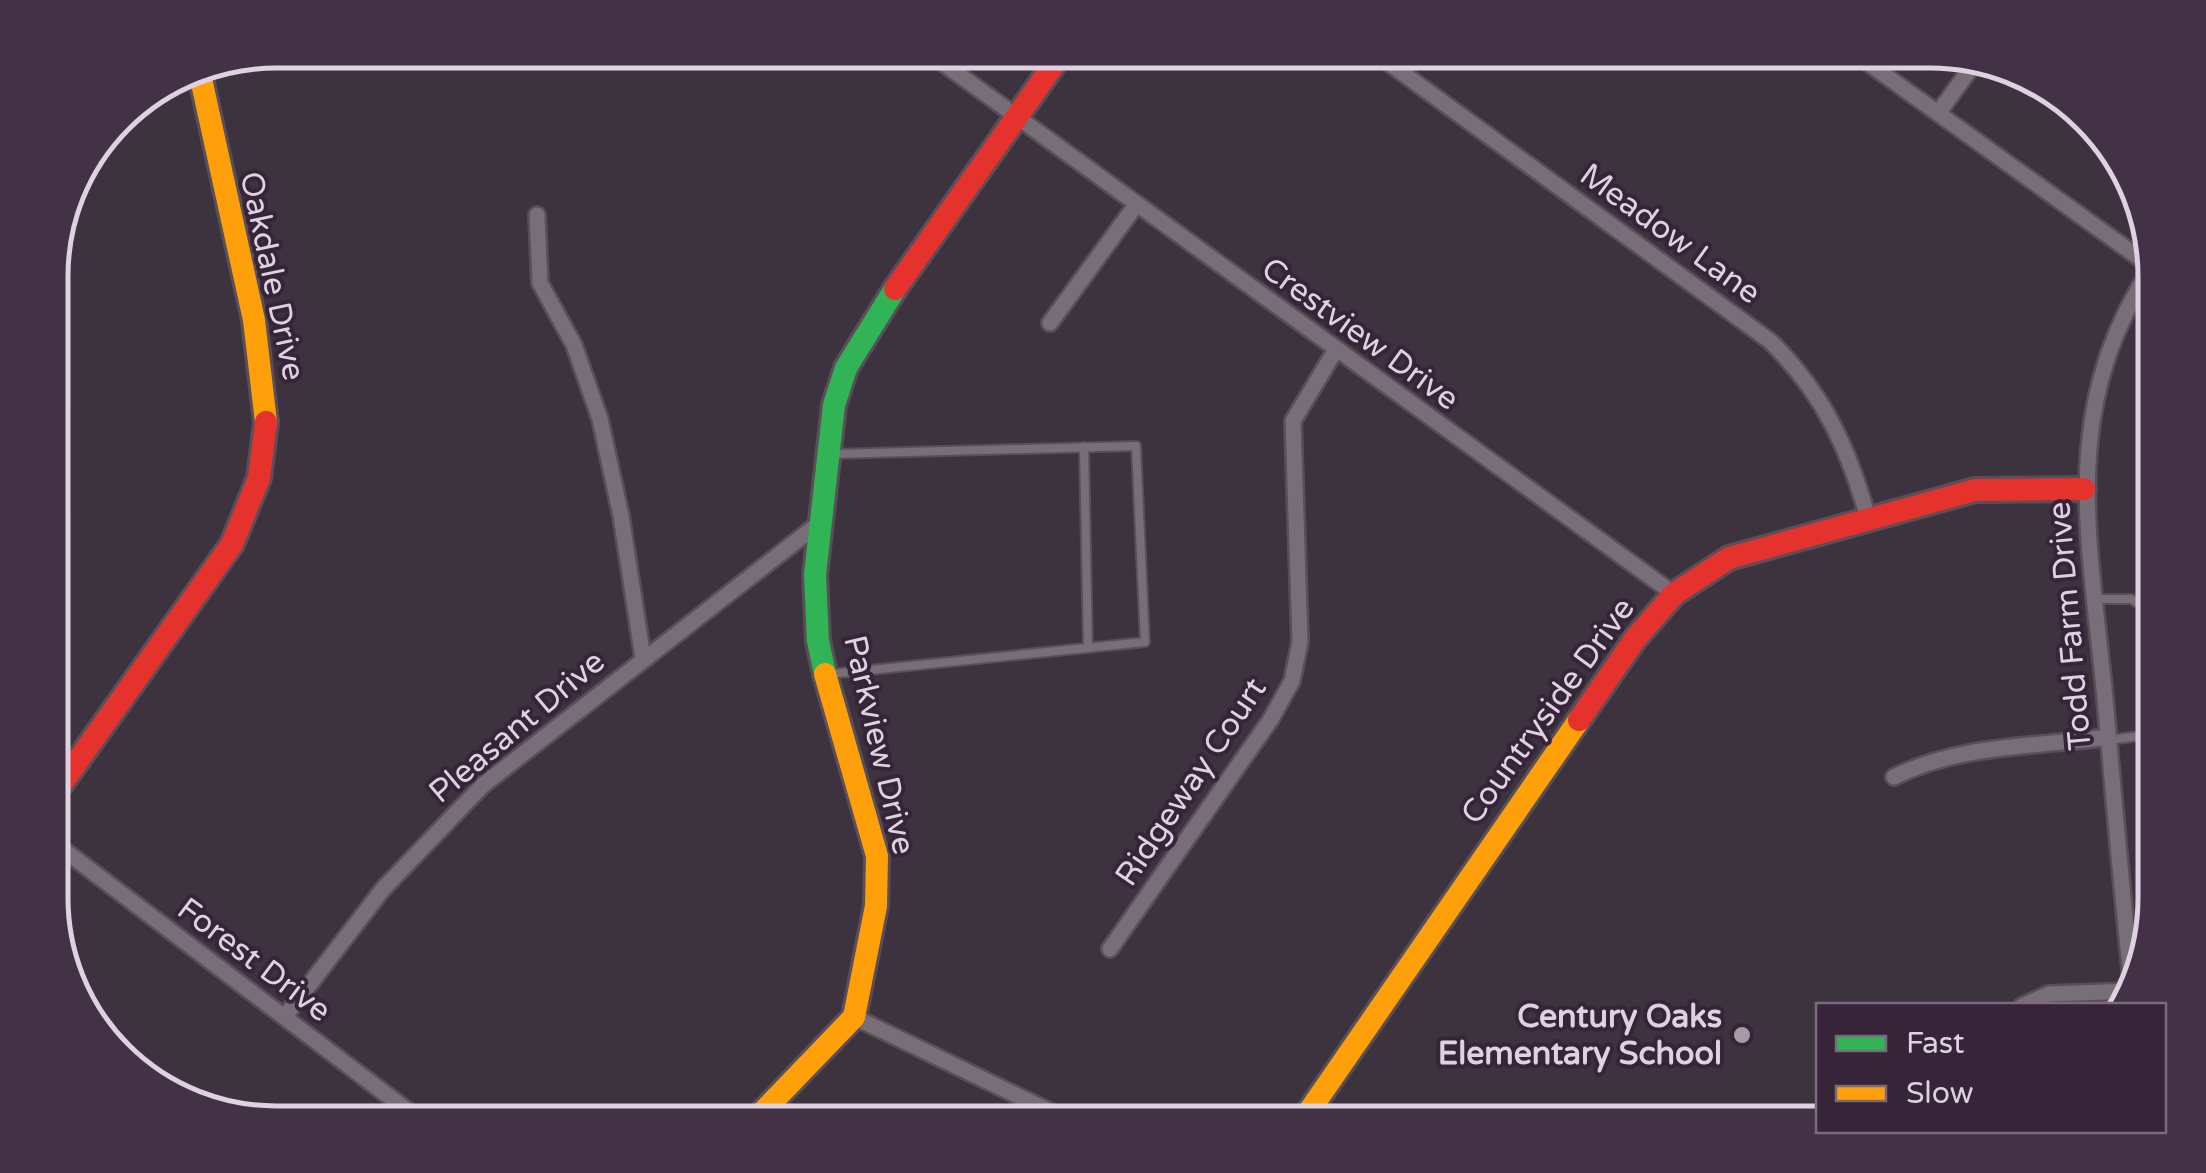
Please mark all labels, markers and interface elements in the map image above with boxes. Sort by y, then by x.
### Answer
street label: Meadow Lane [1572,156,1768,312]
street label: Oakdale Drive [231,168,313,384]
street label: Crestview Drive [1254,250,1466,418]
street label: Todd Farm Drive [2040,500,2100,752]
street label: Countryside Drive [1453,591,1643,831]
street label: Parkview Drive [835,632,923,858]
street label: Pleasant Drive [422,643,612,811]
street label: Ridgeway Court [1107,671,1275,893]
street label: Forest Drive [170,890,338,1030]
place label: Century Oaks Elementary School [1438,998,1722,1073]
legend [1816,1003,2166,1133]
marker: Century Oaks Elementary School [1731,1024,1753,1046]
text: Fast [1906,1025,1965,1062]
text: Slow [1906,1075,1974,1112]

